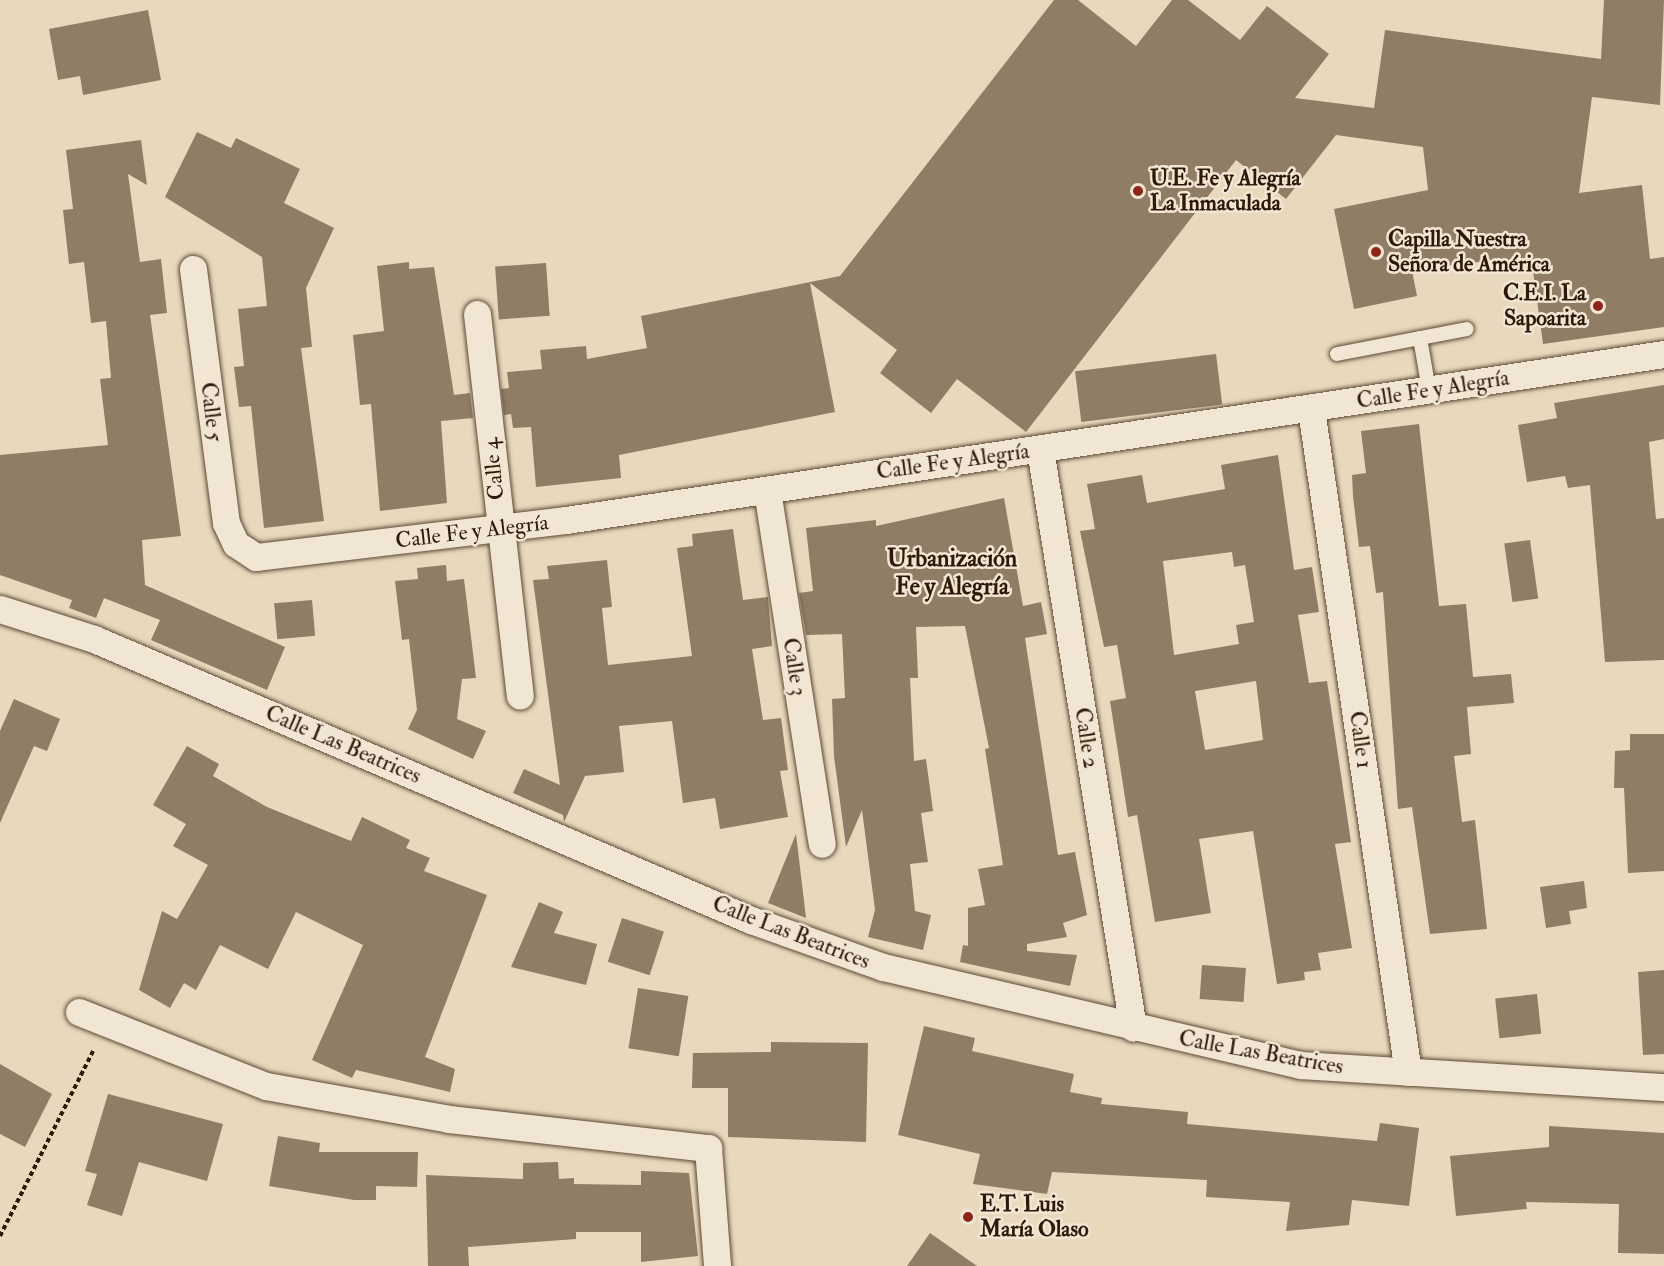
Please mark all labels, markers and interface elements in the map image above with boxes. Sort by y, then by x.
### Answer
place label: U.E. Fe y Alegría La Inmaculada [1150,165,1301,216]
marker: U.E. Fe y Alegría La Inmaculada [1131,184,1145,198]
place label: Capilla Nuestra Señora de América [1388,226,1550,278]
marker: Capilla Nuestra Señora de América [1369,245,1383,259]
place label: C.E.I. La Sapoarita [1503,280,1586,332]
marker: C.E.I. La Sapoarita [1591,299,1605,313]
street label: Calle Fe y Alegría [1355,365,1511,415]
street label: Calle 5 [194,381,228,443]
street label: Calle 4 [478,437,510,501]
street label: Calle Fe y Alegría [875,438,1031,486]
street label: Calle Fe y Alegría [394,510,550,554]
district label: Urbanización Fe y Alegría [887,545,1017,601]
street label: Calle 3 [776,636,812,698]
street label: Calle Las Beatrices [261,700,425,790]
street label: Calle 2 [1068,706,1104,770]
street label: Calle 1 [1343,709,1377,771]
street label: Calle Las Beatrices [709,891,873,975]
street label: Calle Las Beatrices [1177,1026,1345,1080]
place label: E.T. Luis María Olaso [980,1191,1089,1242]
marker: E.T. Luis María Olaso [961,1210,975,1224]

